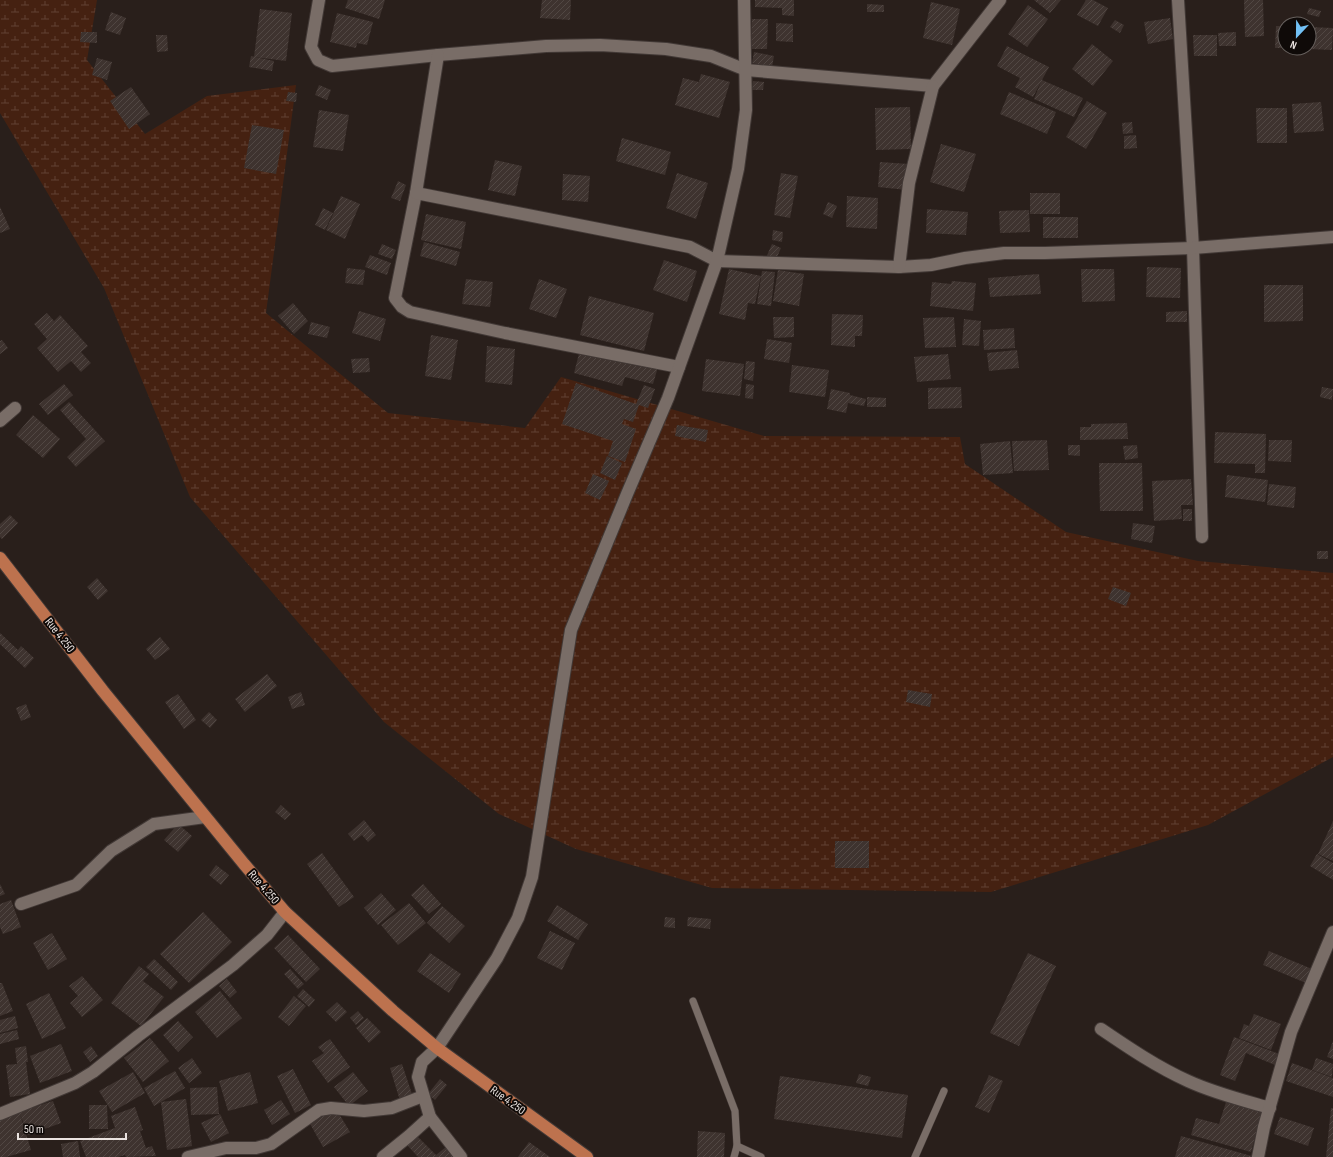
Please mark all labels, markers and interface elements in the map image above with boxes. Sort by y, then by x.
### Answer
north arrow [1277,16,1317,56]
text: N [1288,38,1299,52]
street label: Rue 4.250 [41,615,78,656]
street label: Rue 4.250 [245,867,282,907]
street label: Rue 4.250 [487,1083,528,1118]
scale bar [18,1115,126,1141]
text: 50 m [24,1122,44,1137]

